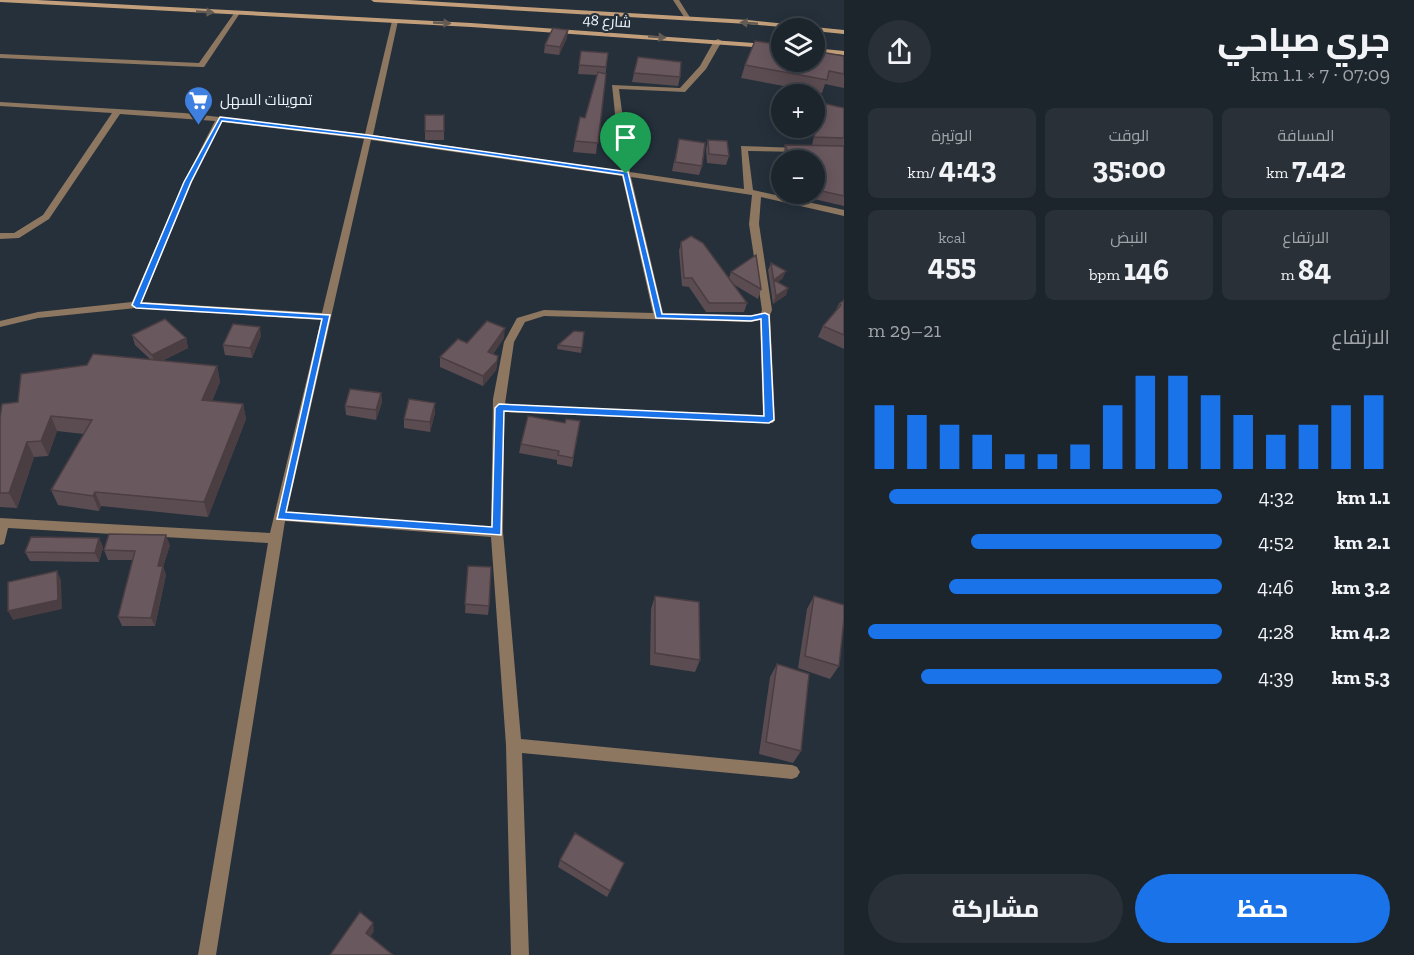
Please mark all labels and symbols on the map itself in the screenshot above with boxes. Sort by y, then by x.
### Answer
one-way arrow [196,7,215,16]
street label: شارع 48 [582,10,632,34]
one-way arrow [740,18,759,28]
one-way arrow [432,19,451,28]
one-way arrow [648,33,667,42]
supermarket icon: تموينات السهل [183,84,215,126]
place label: تموينات السهل [220,91,312,110]
pin [600,112,651,174]

